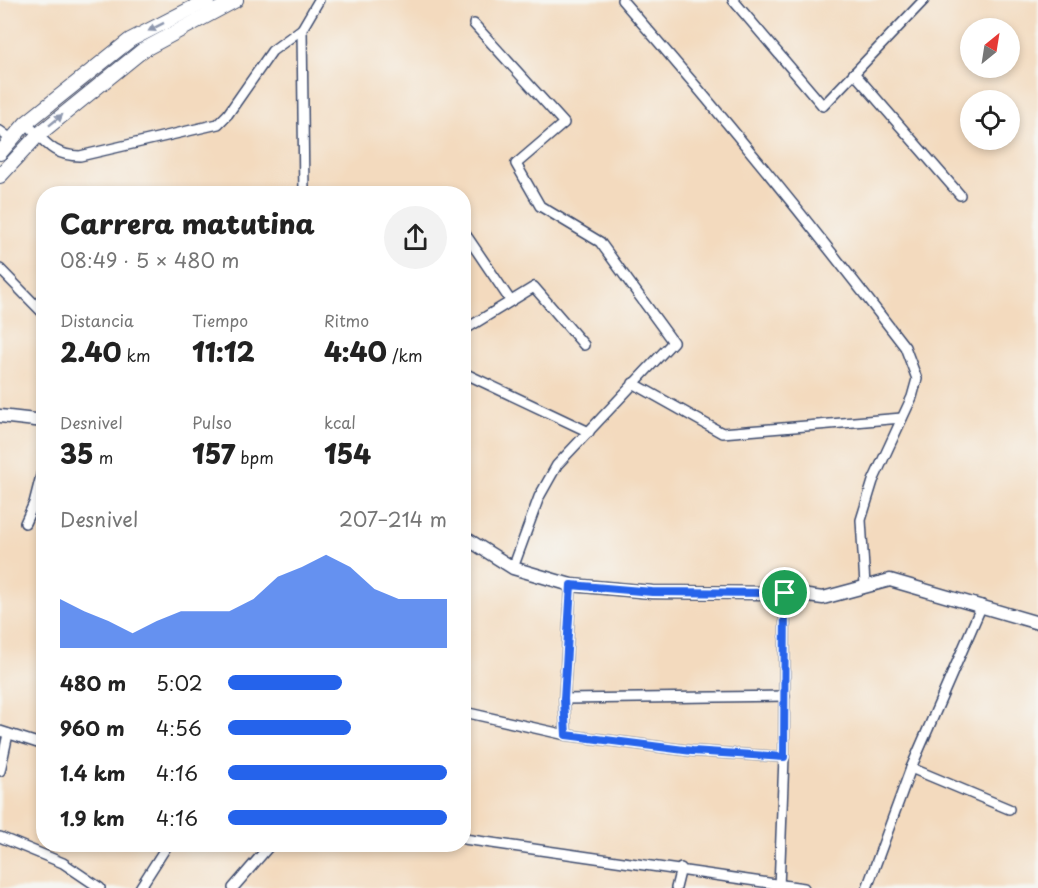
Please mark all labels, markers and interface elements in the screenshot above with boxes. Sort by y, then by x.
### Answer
north arrow [960,18,1020,78]
map controls [960,18,1020,150]
one-way arrow [147,21,165,31]
button: locate [960,90,1020,150]
one-way arrow [48,113,64,126]
text: Carrera matutina [60,202,315,243]
button: share [384,206,447,269]
text: 08:49 · 5 × 480 m [60,245,239,275]
text: Distancia [60,308,134,332]
text: Tiempo [192,308,248,332]
text: Ritmo [324,308,369,332]
text: 2.40 [60,332,121,371]
text: 11:12 [192,332,255,371]
text: 4:40 [324,332,387,371]
text: km [121,343,151,367]
text: /km [387,343,423,367]
text: Desnivel [60,410,122,434]
text: Pulso [192,410,232,434]
text: kcal [324,410,356,434]
text: 35 [60,434,94,473]
text: 157 [192,434,235,473]
text: 154 [324,434,371,473]
text: m [94,445,113,469]
text: bpm [235,445,274,469]
text: Desnivel [60,504,138,534]
text: 207–214 m [339,504,447,534]
pin [759,567,810,618]
icon: arrive [768,576,801,609]
text: 480 m [60,668,126,698]
text: 5:02 [156,668,203,698]
text: 960 m [60,713,125,743]
text: 4:56 [156,713,202,743]
text: 1.4 km [60,758,126,788]
text: 4:16 [156,758,198,788]
text: 1.9 km [60,803,125,833]
text: 4:16 [156,803,198,833]

